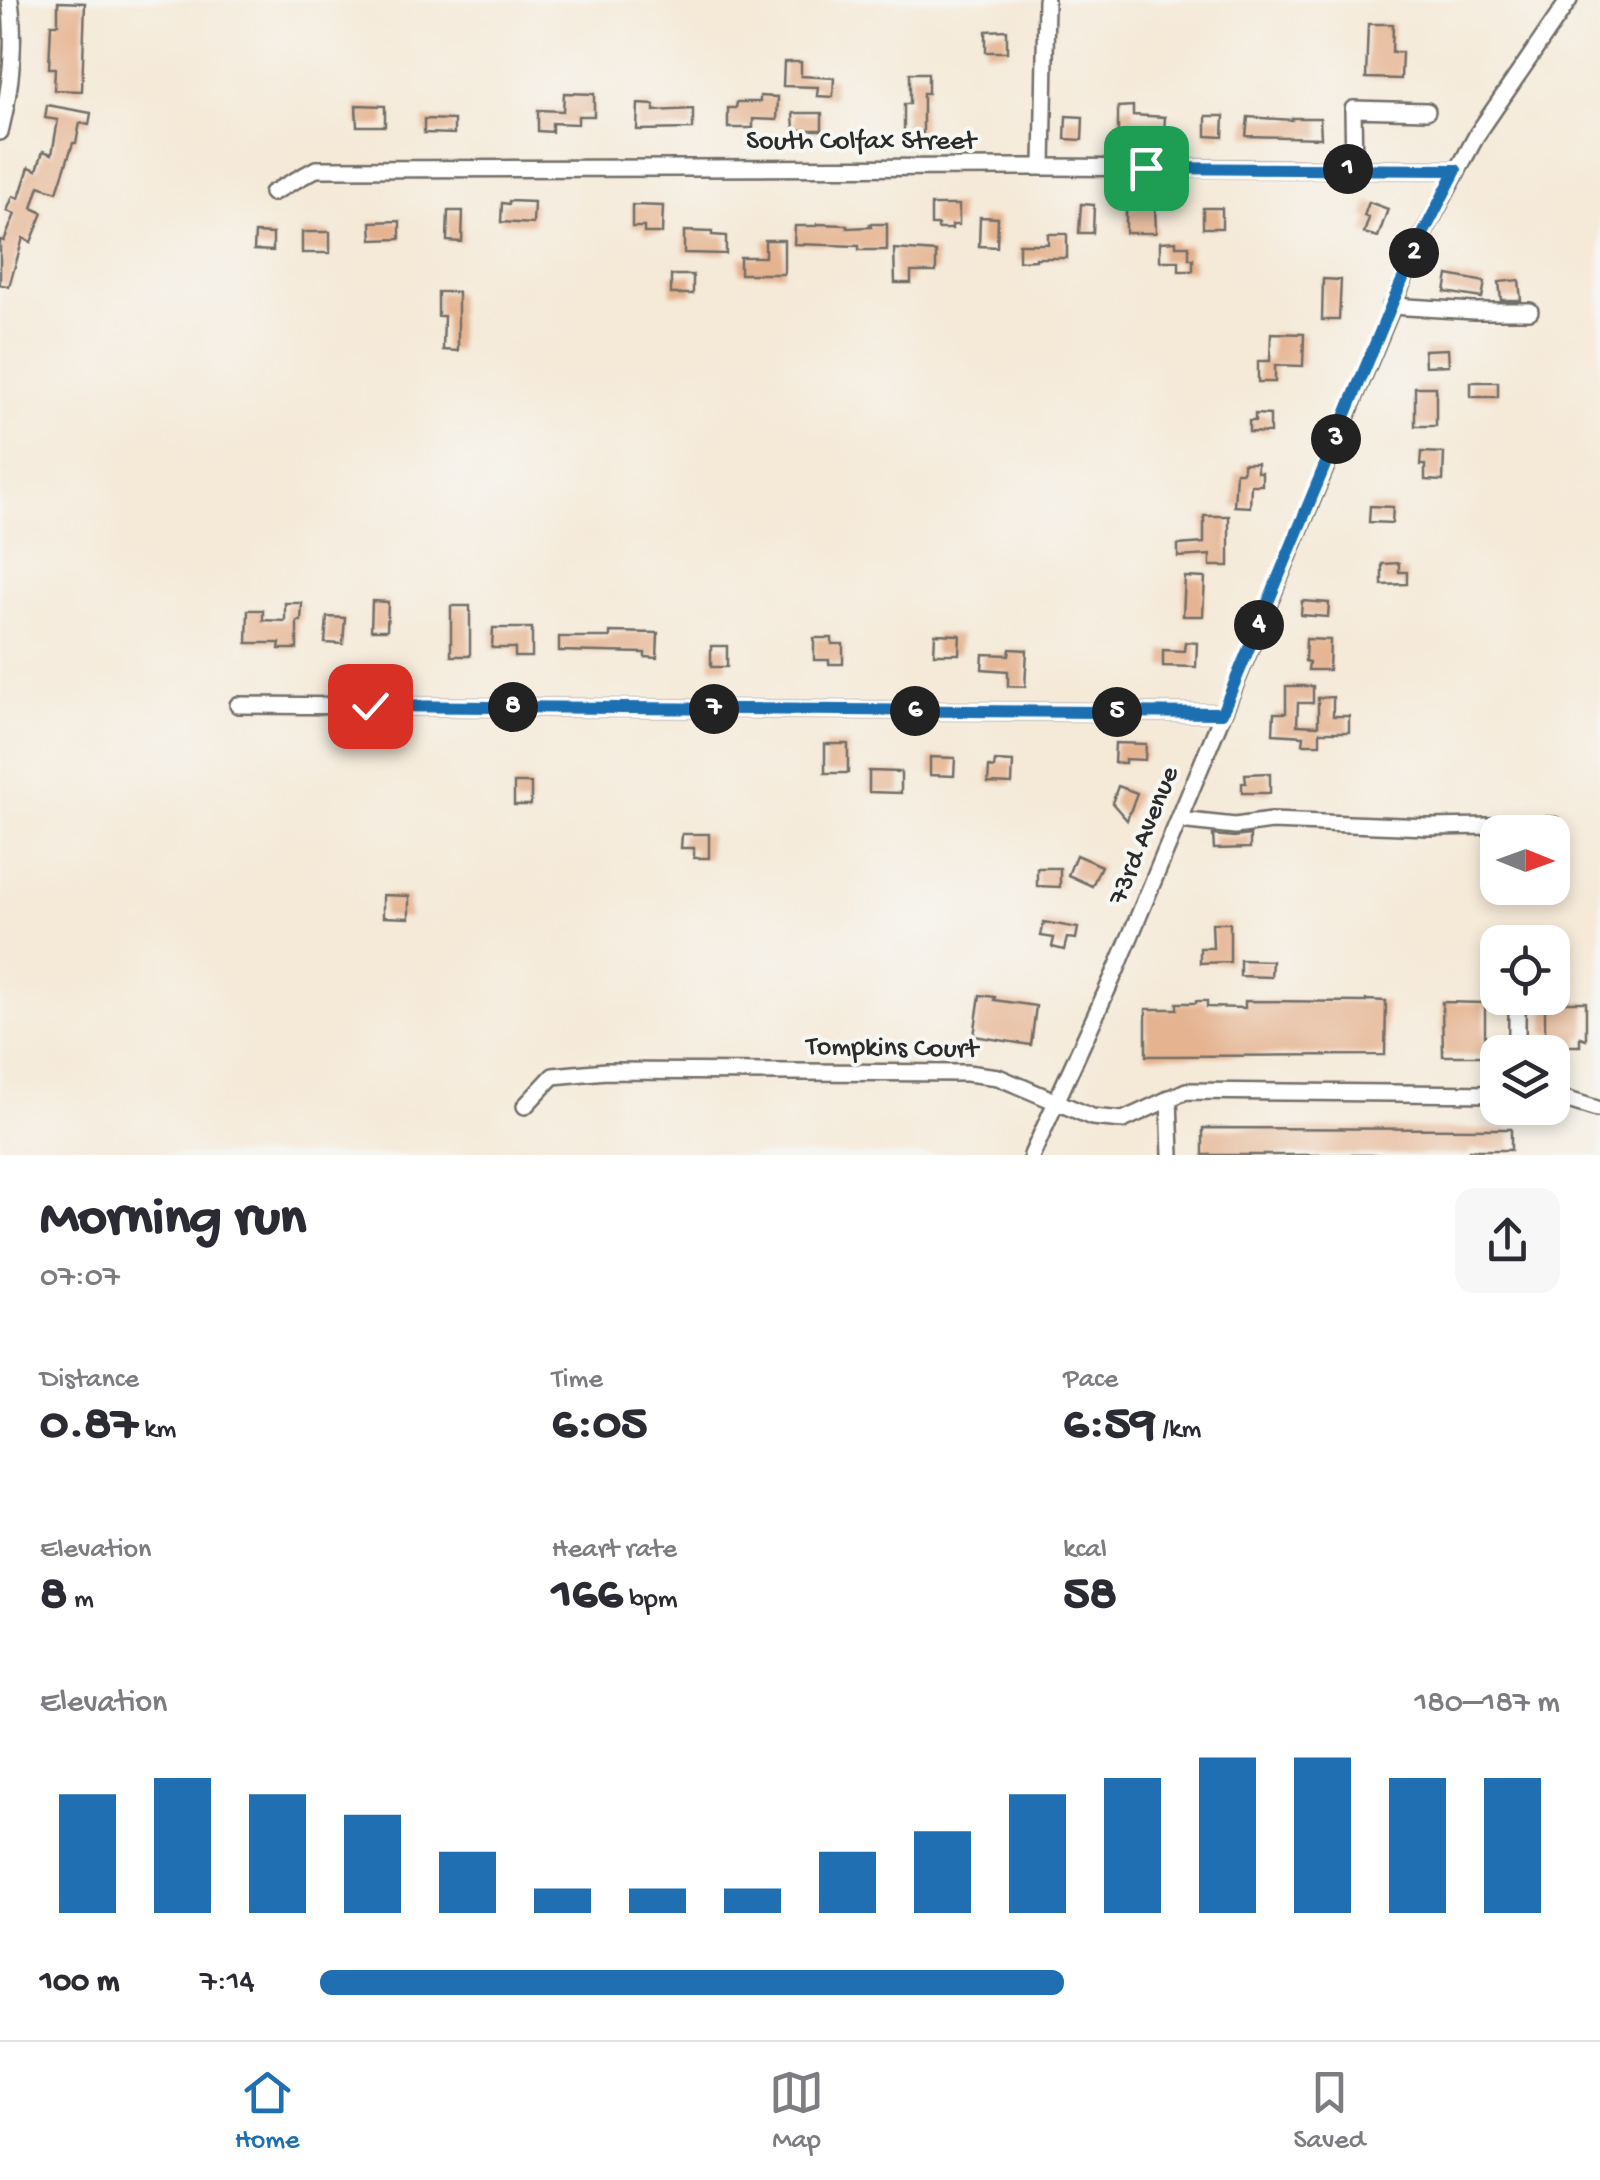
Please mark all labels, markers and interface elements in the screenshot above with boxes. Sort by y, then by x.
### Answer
street label: South Colfax Street [746,126,978,159]
pin [1104,126,1189,211]
icon: arrive [1119,141,1174,196]
pin: 1 [1323,144,1373,194]
text: 1 [1342,152,1354,185]
pin: 2 [1389,228,1439,278]
text: 2 [1407,236,1421,269]
pin: 3 [1311,414,1361,464]
text: 3 [1329,422,1343,455]
pin: 4 [1234,600,1284,650]
text: 4 [1252,608,1266,641]
pin [328,664,413,749]
icon: check [343,679,398,734]
pin: 8 [488,682,538,732]
pin: 7 [689,684,739,734]
pin: 6 [890,686,940,736]
pin: 5 [1092,687,1142,737]
text: 8 [505,690,521,723]
text: 7 [707,692,721,725]
text: 6 [908,694,922,727]
text: 5 [1110,695,1124,728]
street label: 73rd Avenue [1102,762,1188,911]
north arrow [1480,815,1570,905]
map controls [1480,815,1570,1125]
button: locate [1480,925,1570,1015]
street label: Tompkins Court [804,1031,981,1067]
button: layers [1480,1035,1570,1125]
button: share [1455,1188,1560,1293]
text: Morning run [40,1189,306,1253]
text: 07:07 [40,1259,120,1297]
text: Distance [40,1364,139,1397]
text: Time [552,1364,603,1397]
text: Pace [1063,1364,1118,1397]
text: 0.87 [40,1397,138,1456]
text: 6:05 [552,1397,647,1456]
text: 6:59 [1063,1397,1156,1456]
text: km [138,1414,177,1447]
text: /km [1156,1414,1201,1447]
text: Elevation [40,1534,151,1567]
text: Heart rate [552,1534,677,1567]
text: kcal [1063,1534,1107,1567]
text: 8 [40,1567,67,1626]
text: 166 [552,1567,623,1626]
text: 58 [1063,1567,1117,1626]
text: m [67,1584,94,1617]
text: bpm [623,1584,678,1617]
text: Elevation [40,1685,167,1723]
text: 180–187 m [1414,1685,1560,1723]
text: 100 m [40,1964,120,2002]
text: 7:14 [200,1964,255,2002]
tab: Home [235,2065,300,2158]
tab: Map [769,2065,824,2158]
tab: Saved [1293,2065,1365,2158]

